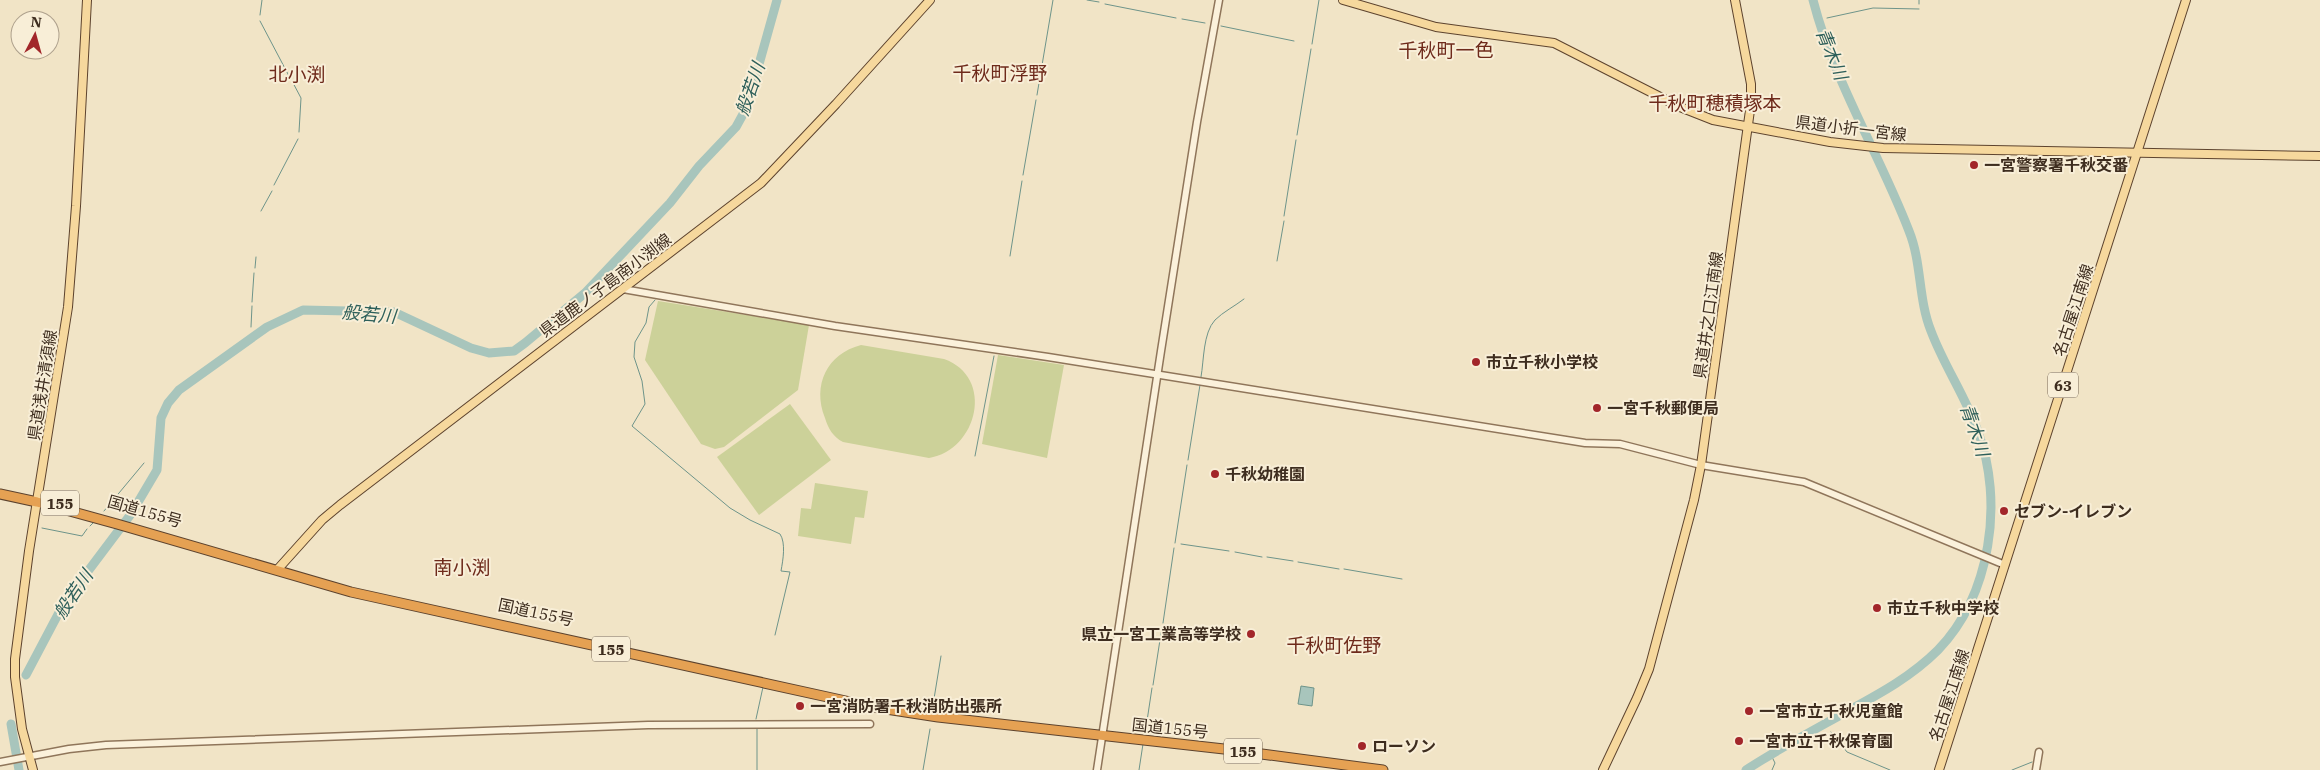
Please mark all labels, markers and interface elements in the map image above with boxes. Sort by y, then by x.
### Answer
north arrow [10,10,60,60]
text: N [30,13,43,32]
water label: 青木川 [1811,25,1854,85]
district label: 千秋町一色 [1398,38,1494,62]
water label: 般若川 [730,58,770,118]
district label: 千秋町浮野 [952,61,1048,85]
district label: 北小渕 [268,62,326,86]
district label: 千秋町穂積塚本 [1648,91,1782,115]
street label: 県道小折一宮線 [1794,111,1908,145]
place label: 一宮警察署千秋交番 [1984,155,2128,175]
marker: 一宮警察署千秋交番 [1968,159,1980,171]
street label: 県道鹿ノ子島南小渕線 [535,229,675,341]
street label: 県道井之口江南線 [1689,250,1727,380]
street label: 名古屋江南線 [2049,261,2097,359]
water label: 般若川 [341,300,399,328]
street label: 県道浅井清須線 [23,328,61,442]
place label: 市立千秋小学校 [1486,352,1598,372]
marker: 市立千秋小学校 [1470,356,1482,368]
road number: 63 [2048,372,2078,398]
place label: 一宮千秋郵便局 [1607,398,1719,418]
water label: 青木川 [1955,401,1995,461]
marker: 一宮千秋郵便局 [1591,402,1603,414]
place label: 千秋幼稚園 [1225,464,1305,484]
marker: 千秋幼稚園 [1209,468,1221,480]
road number: 155 [41,490,79,516]
street label: 国道155号 [105,491,185,531]
place label: セブン-イレブン [2014,501,2132,521]
marker: セブン-イレブン [1998,505,2010,517]
district label: 南小渕 [433,555,491,579]
water label: 般若川 [48,564,99,623]
street label: 国道155号 [496,594,576,630]
place label: 市立千秋中学校 [1887,598,1999,618]
marker: 市立千秋中学校 [1871,602,1883,614]
place label: 県立一宮工業高等学校 [1081,624,1241,644]
marker: 県立一宮工業高等学校 [1245,628,1257,640]
district label: 千秋町佐野 [1286,633,1382,657]
road number: 155 [592,636,630,662]
street label: 名古屋江南線 [1925,646,1973,744]
place label: 一宮消防署千秋消防出張所 [810,696,1002,716]
marker: 一宮消防署千秋消防出張所 [794,700,806,712]
place label: 一宮市立千秋児童館 [1759,701,1903,721]
marker: 一宮市立千秋児童館 [1743,705,1755,717]
street label: 国道155号 [1131,714,1209,742]
place label: 一宮市立千秋保育園 [1749,731,1893,751]
marker: 一宮市立千秋保育園 [1733,735,1745,747]
place label: ローソン [1372,736,1436,756]
road number: 155 [1224,738,1262,764]
marker: ローソン [1356,740,1368,752]

